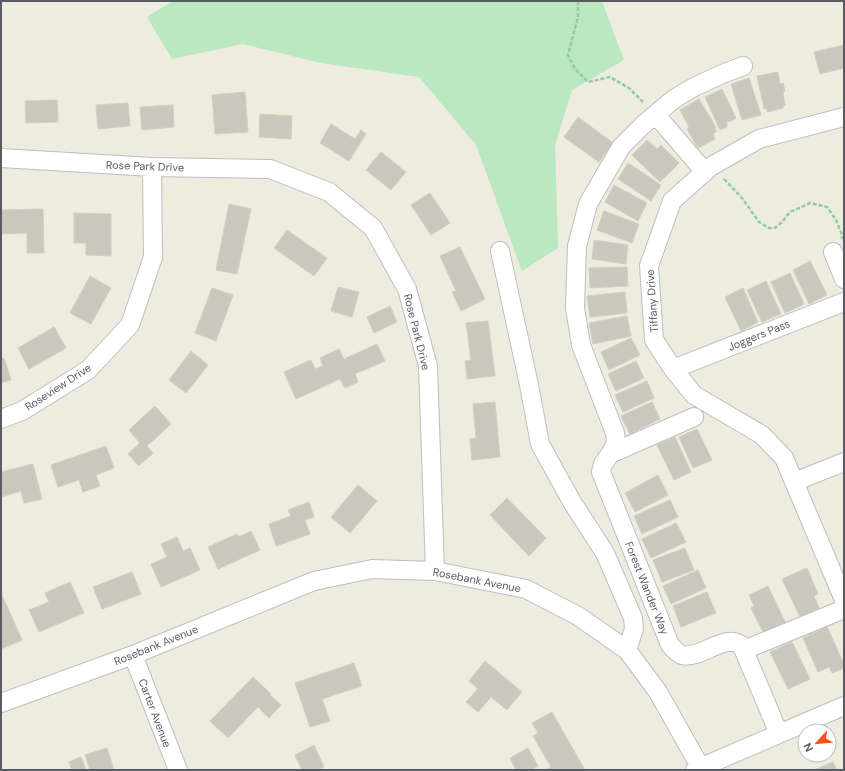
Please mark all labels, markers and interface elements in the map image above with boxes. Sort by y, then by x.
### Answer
street label: Rose Park Drive [106,158,184,174]
street label: Tiffany Drive [643,269,661,333]
street label: Rose Park Drive [401,292,433,372]
street label: Joggers Pass [726,316,792,354]
street label: Roseview Drive [22,360,94,414]
street label: Forest Wander Way [622,539,672,637]
street label: Rosebank Avenue [432,565,522,595]
street label: Rosebank Avenue [112,622,200,668]
street label: Carter Avenue [135,677,175,749]
north arrow [797,723,837,763]
text: N [800,741,816,754]

